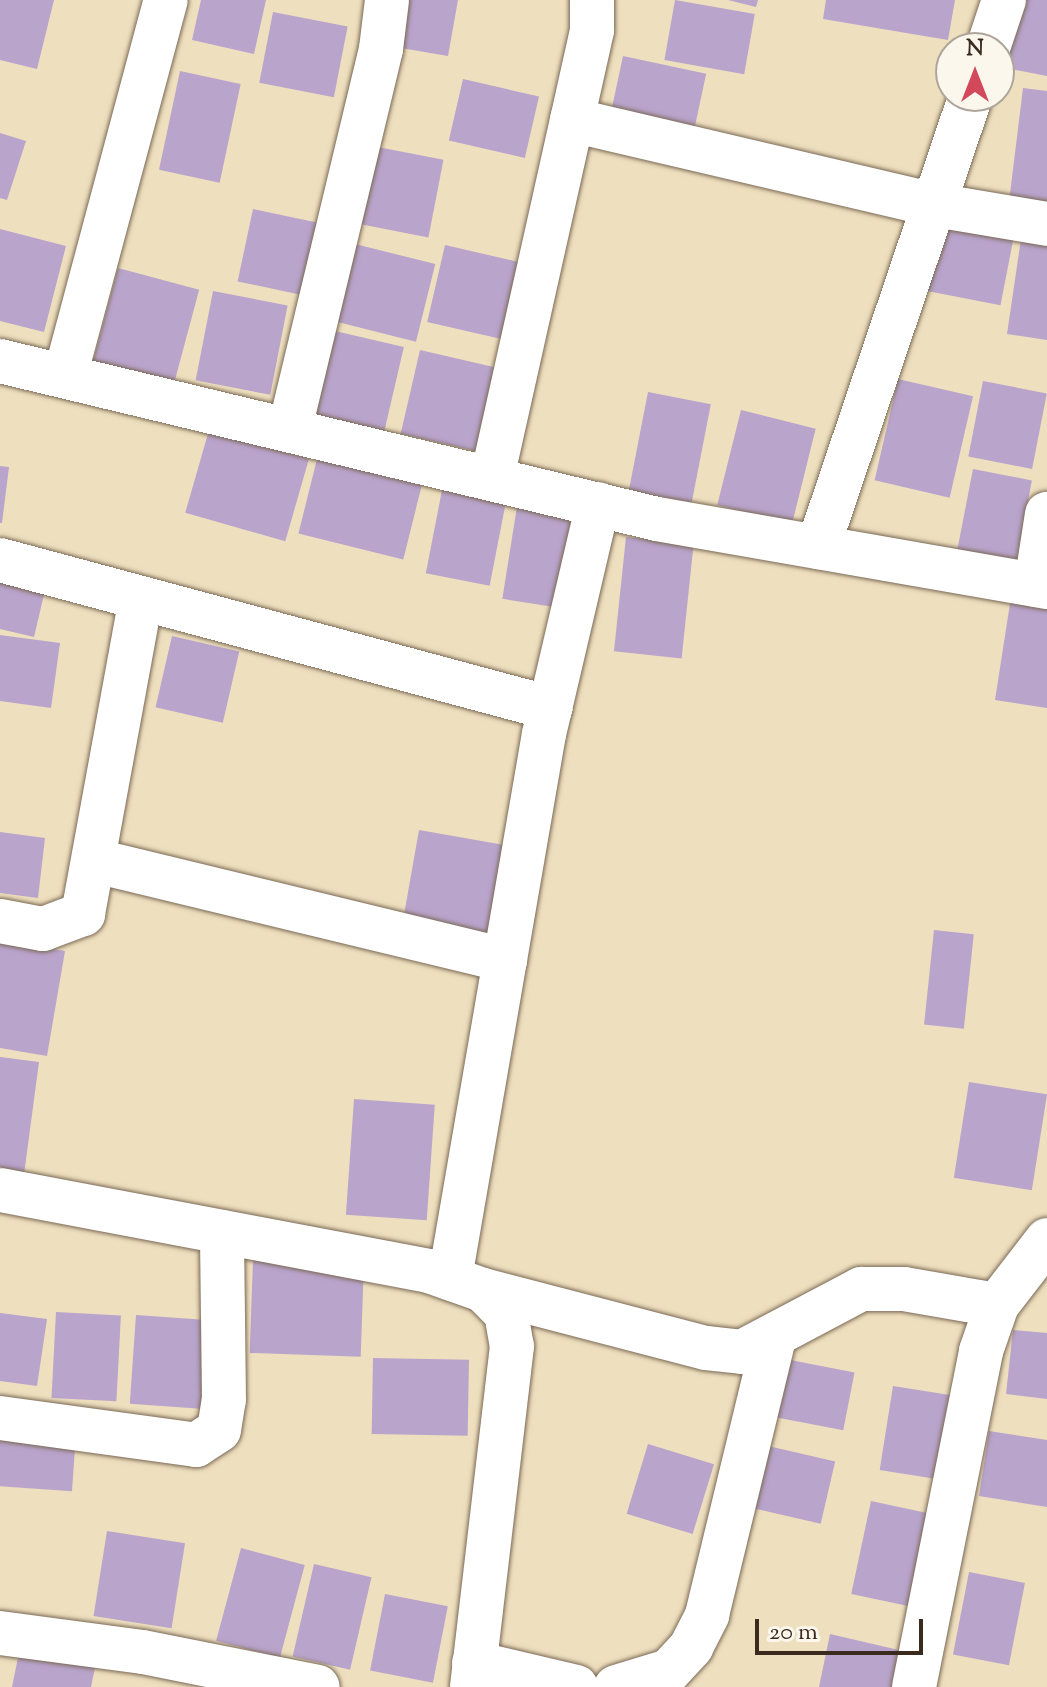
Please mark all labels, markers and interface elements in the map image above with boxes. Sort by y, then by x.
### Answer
north arrow [935,32,1015,112]
text: N [966,34,984,66]
scale bar [759,1603,927,1653]
text: 20 m [769,1616,818,1650]

